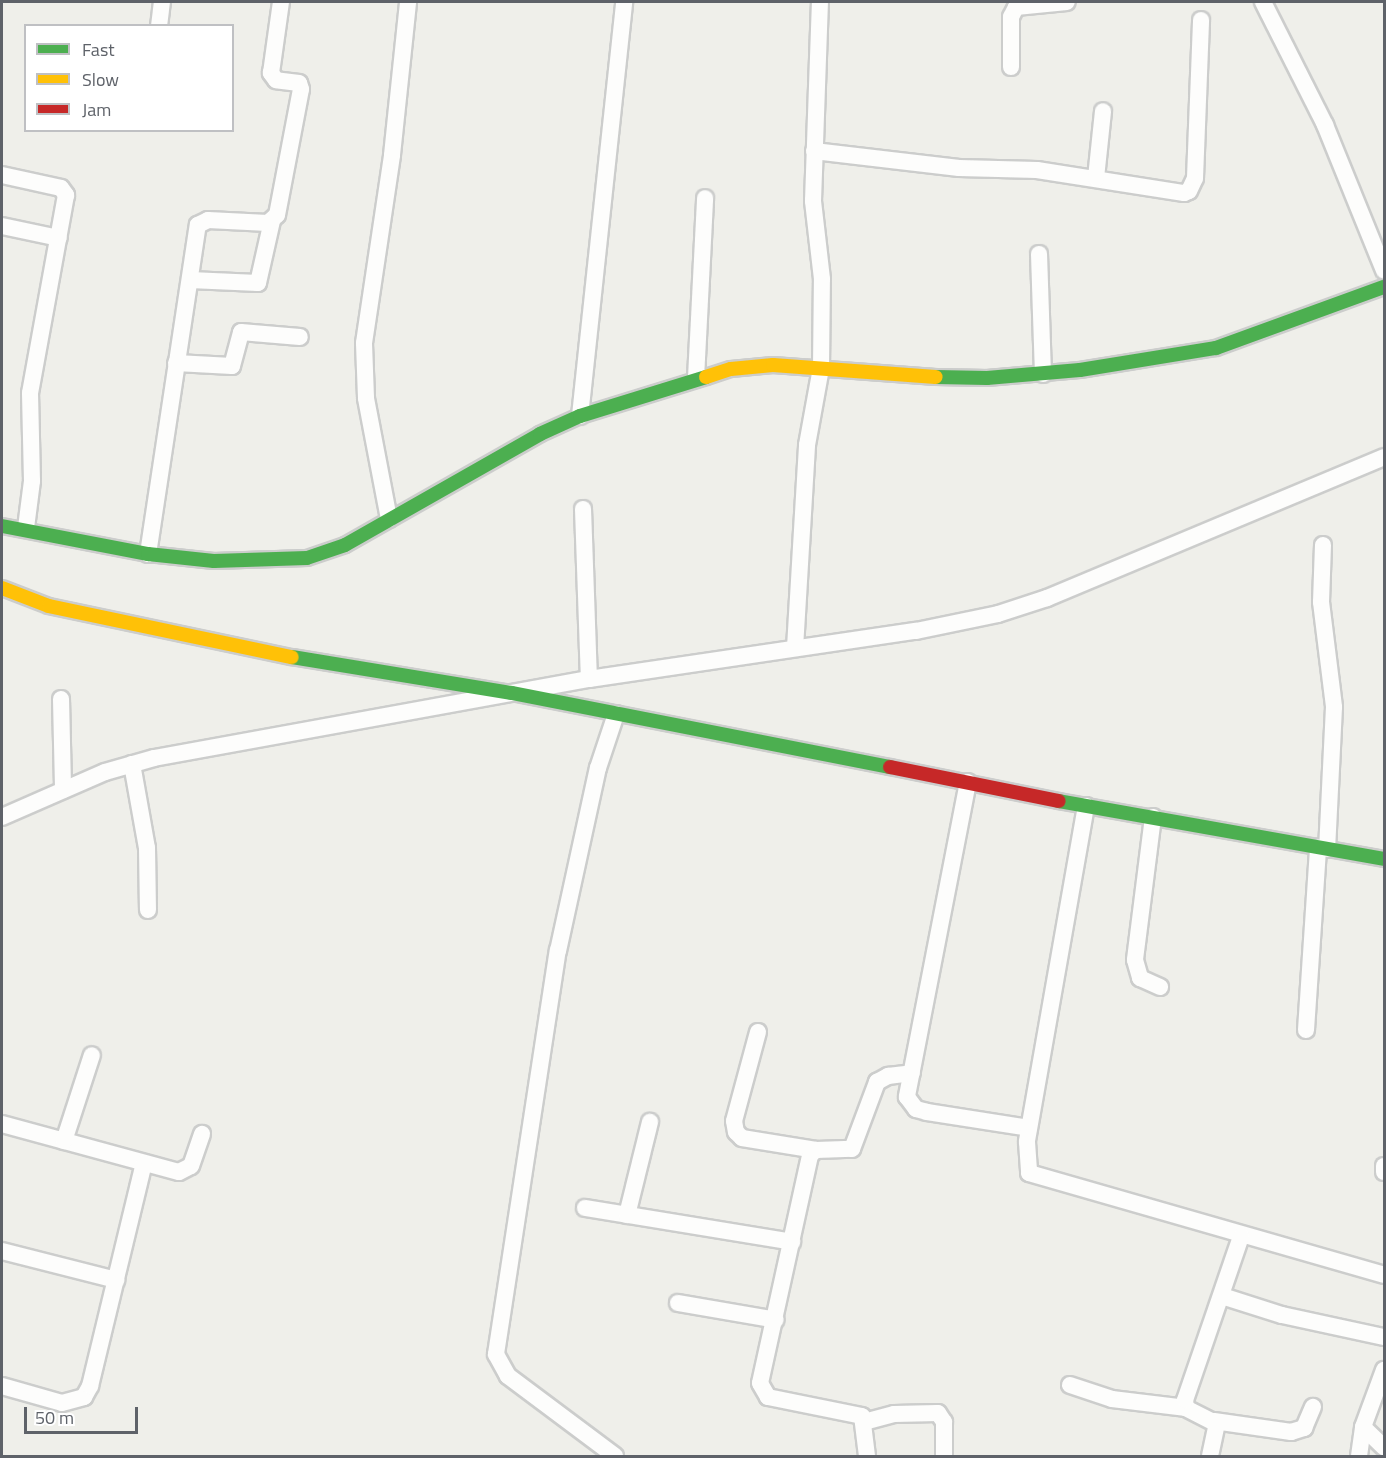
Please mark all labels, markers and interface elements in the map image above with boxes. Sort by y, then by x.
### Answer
legend [24,24,234,132]
text: Fast [82,36,115,63]
text: Slow [82,66,119,93]
text: Jam [82,96,111,123]
scale bar [27,1395,141,1433]
text: 50 m [35,1404,74,1431]

